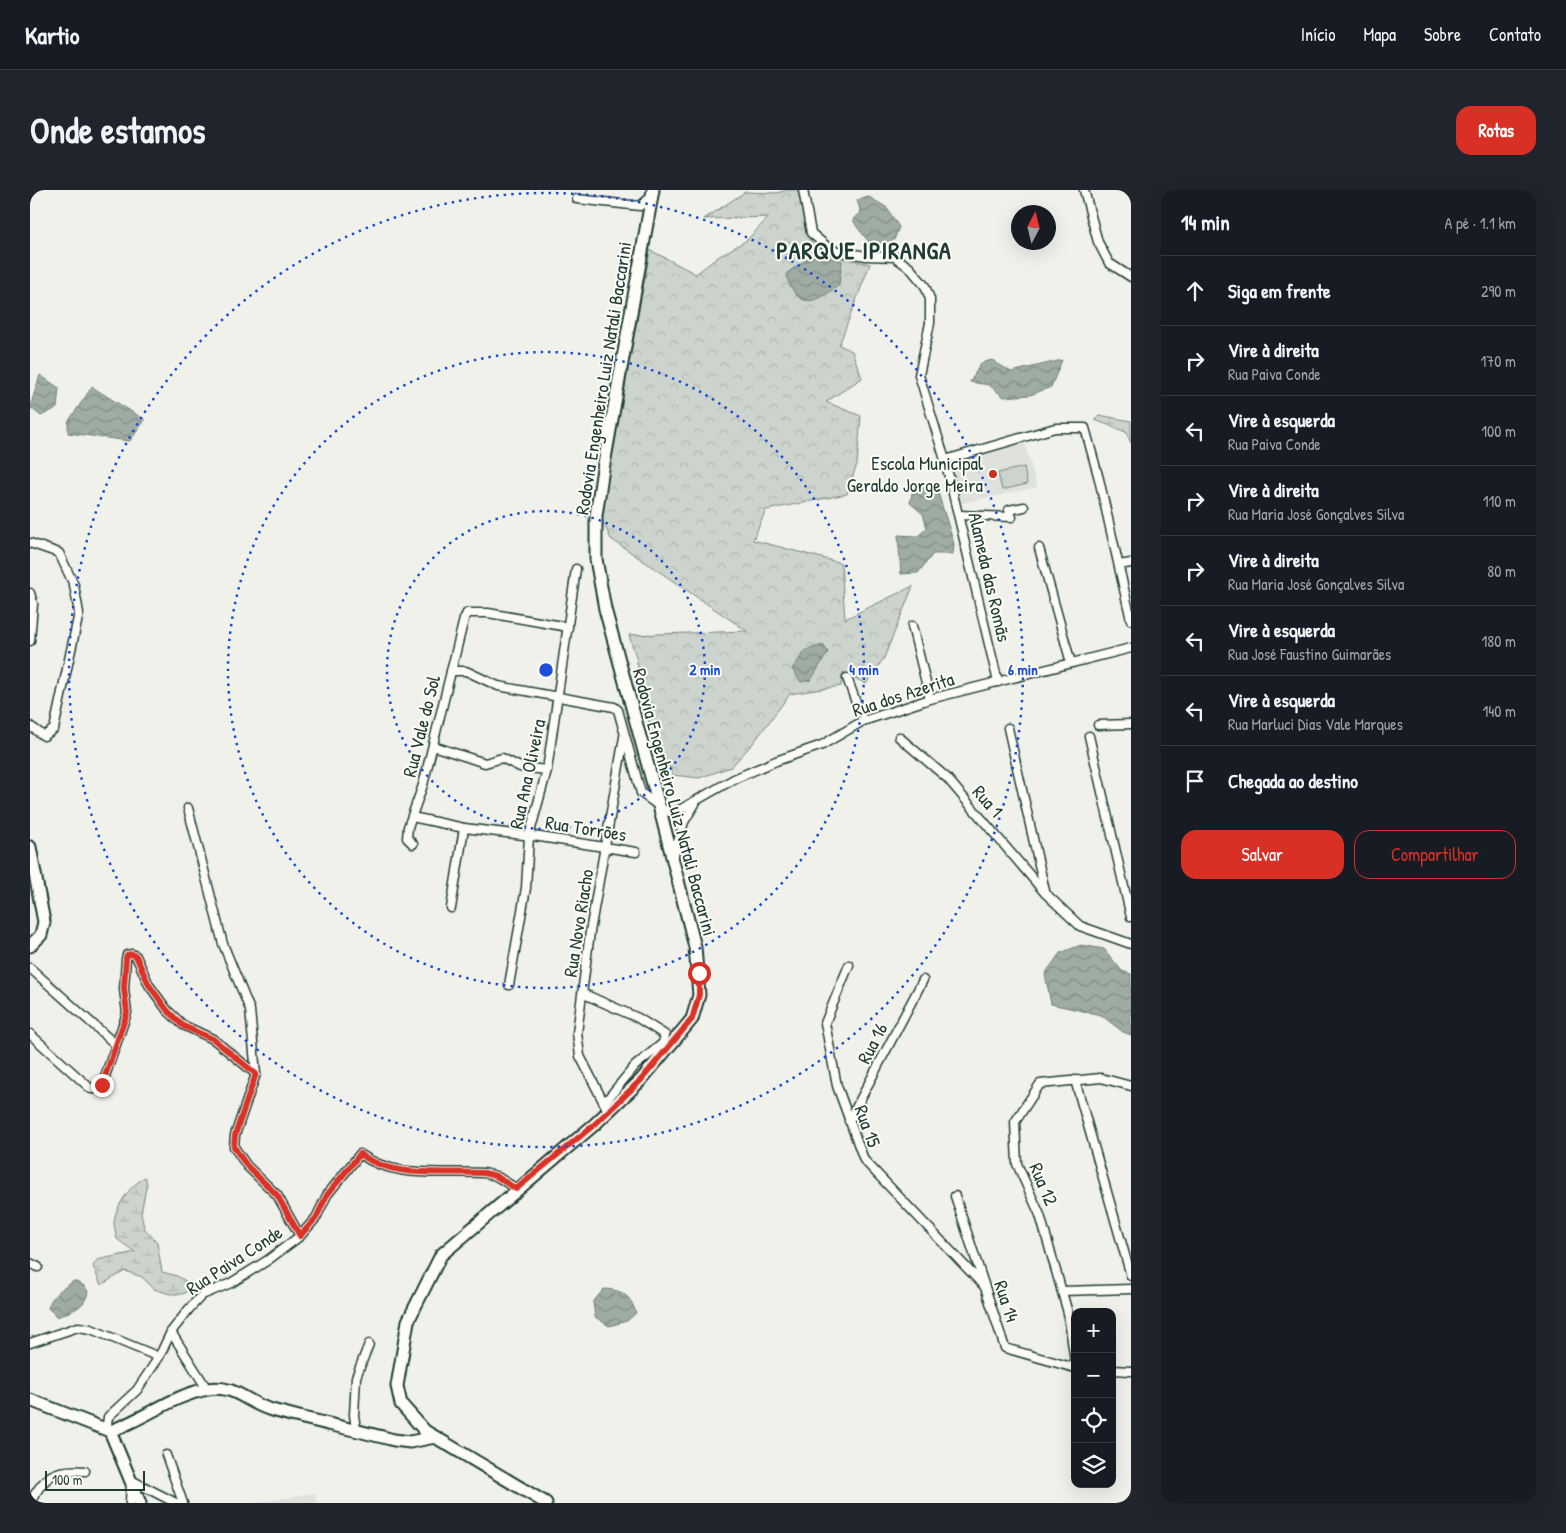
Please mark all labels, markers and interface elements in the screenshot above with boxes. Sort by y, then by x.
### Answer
text: Kartio [25,19,80,51]
text: Início [1301,22,1335,47]
text: Mapa [1363,22,1396,47]
text: Sobre [1424,22,1461,47]
text: Contato [1489,22,1541,47]
button: Rotas [1456,106,1536,155]
text: Onde estamos [30,107,205,154]
north arrow [1011,205,1056,250]
text: 14 min [1181,208,1230,237]
text: A pé · 1.1 km [1444,212,1516,234]
district label: PARQUE IPIRANGA [776,234,952,266]
street label: Rodovia Engenheiro Luiz Natali Baccarini [569,240,637,516]
icon: ahead [1181,277,1209,305]
text: Siga em frente [1228,278,1331,304]
text: 290 m [1481,280,1516,302]
text: Vire à direita [1228,337,1319,363]
icon: right [1181,347,1209,375]
text: 170 m [1481,350,1516,372]
text: Rua Paiva Conde [1228,363,1321,385]
text: Vire à esquerda [1228,407,1335,433]
icon: left [1181,417,1209,445]
text: 100 m [1481,420,1516,442]
text: Rua Paiva Conde [1228,433,1321,455]
place label: Escola Municipal Geraldo Jorge Meira [847,450,984,498]
marker: Escola Municipal Geraldo Jorge Meira [987,468,999,480]
text: Vire à direita [1228,477,1319,503]
icon: right [1181,487,1209,515]
text: 110 m [1483,490,1516,512]
text: Rua Maria José Gonçalves Silva [1228,503,1404,525]
street label: Alameda das Romãs [962,510,1018,644]
text: Vire à direita [1228,547,1319,573]
icon: right [1181,557,1209,585]
text: 80 m [1487,560,1516,582]
text: Rua Maria José Gonçalves Silva [1228,573,1404,595]
text: Vire à esquerda [1228,617,1335,643]
icon: left [1181,627,1209,655]
text: 180 m [1482,630,1516,652]
text: Rua José Faustino Guimarães [1228,643,1391,665]
text: 2 min [690,659,721,680]
text: 4 min [849,659,879,680]
text: 6 min [1008,659,1038,680]
centre of rings [537,661,555,679]
street label: Rodovia Engenheiro Luiz Natali Baccarini [627,665,723,939]
street label: Rua dos Azerita [849,665,958,723]
street label: Rua Vale do Sol [396,671,446,780]
text: Vire à esquerda [1228,687,1335,713]
icon: left [1181,697,1209,725]
text: 140 m [1482,700,1516,722]
text: Rua Marluci Dias Vale Marques [1228,713,1403,735]
street label: Rua Ana Oliveira [503,716,551,831]
icon: arrive [1181,767,1209,795]
text: Chegada ao destino [1228,768,1358,794]
street label: Rua 1 [967,779,1009,823]
street label: Rua Torrões [544,809,628,847]
button: Salvar [1181,830,1344,879]
button: Compartilhar [1354,830,1516,879]
street label: Rua Novo Riacho [557,867,599,979]
route start [688,962,711,985]
street label: Rua 16 [851,1018,893,1068]
route end [91,1074,114,1097]
street label: Rua 15 [848,1101,888,1151]
street label: Rua 12 [1023,1159,1065,1209]
street label: Rua Paiva Conde [181,1219,288,1301]
street label: Rua 14 [988,1277,1026,1325]
map controls [1071,1308,1116,1488]
button: + [1071,1308,1116,1353]
button: − [1071,1353,1116,1398]
button: locate [1071,1398,1116,1443]
button: layers [1071,1443,1116,1488]
scale bar [45,1468,145,1491]
text: 100 m [52,1470,82,1489]

